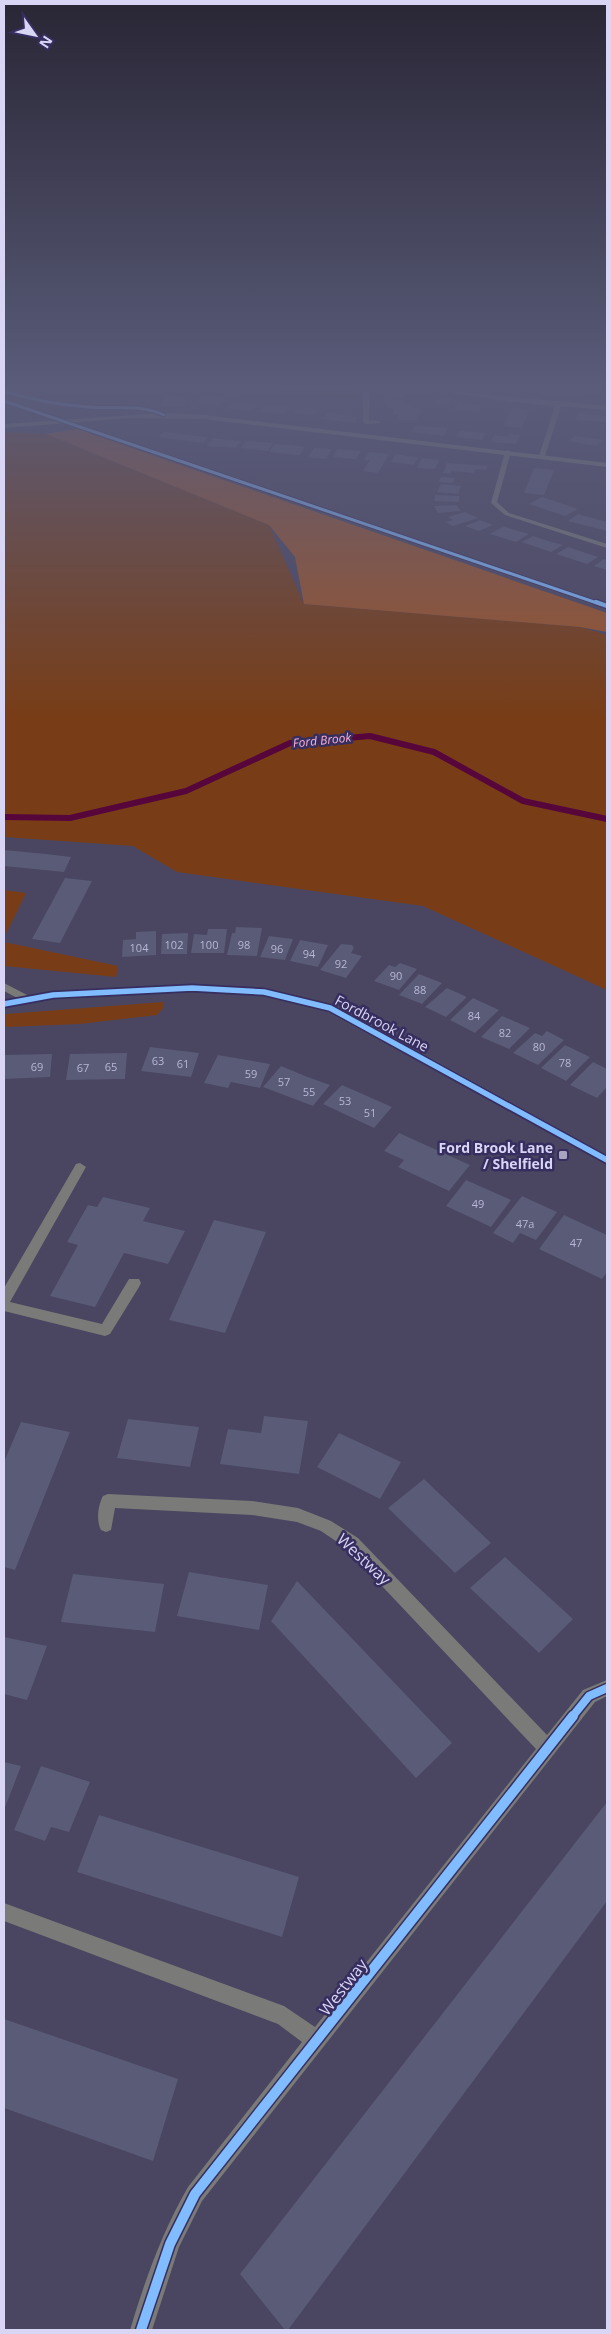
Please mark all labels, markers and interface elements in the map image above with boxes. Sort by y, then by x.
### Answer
north arrow [10,10,60,60]
text: N [35,32,57,52]
water label: Ford Brook [292,728,353,752]
house number: 102 [165,937,183,952]
house number: 100 [200,937,218,952]
house number: 98 [238,937,250,952]
house number: 104 [130,940,149,955]
house number: 96 [271,941,283,956]
house number: 94 [303,946,316,961]
house number: 92 [335,956,347,971]
house number: 90 [390,968,402,983]
house number: 88 [414,982,426,997]
street label: Fordbrook Lane [332,990,432,1056]
house number: 84 [468,1008,481,1023]
house number: 82 [499,1025,511,1040]
house number: 80 [533,1039,545,1054]
house number: 63 [152,1053,164,1068]
house number: 78 [559,1055,571,1070]
house number: 61 [177,1056,189,1071]
house number: 69 [31,1059,43,1074]
house number: 65 [105,1059,117,1074]
house number: 67 [77,1060,89,1075]
house number: 59 [245,1066,257,1081]
house number: 57 [278,1074,290,1089]
house number: 55 [303,1084,315,1099]
house number: 53 [339,1093,351,1108]
house number: 51 [364,1105,376,1120]
place label: Ford Brook Lane / Shelfield [439,1138,553,1173]
marker: Ford Brook Lane / Shelfield [557,1149,569,1161]
house number: 49 [472,1196,484,1211]
house number: 47a [516,1216,534,1231]
house number: 47 [570,1235,582,1250]
street label: Westway [332,1528,396,1590]
street label: Westway [314,1953,373,2020]

